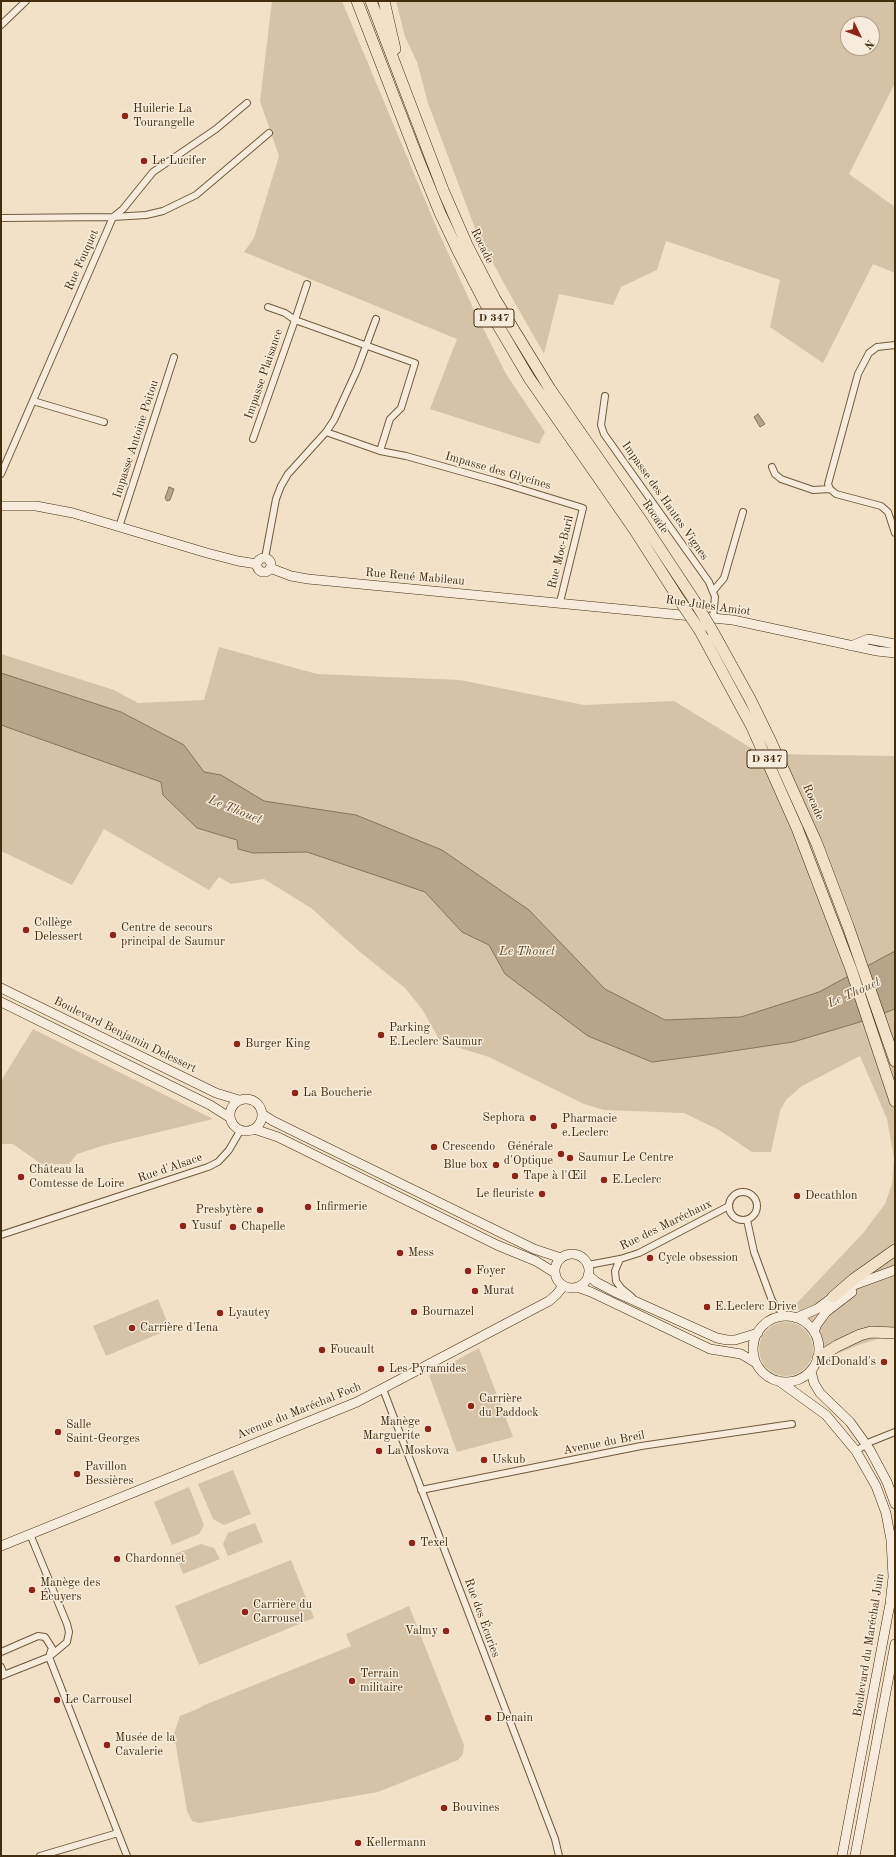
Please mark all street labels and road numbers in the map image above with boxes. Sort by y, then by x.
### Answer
street label: Rocade [467,226,497,266]
street label: Rue Fouquet [62,227,102,293]
road number: D 347 [474,309,514,327]
street label: Impasse Plaisance [242,327,286,421]
street label: Impasse Antoine Poitou [110,378,162,500]
street label: Impasse des Hautes Vignes [618,439,712,563]
street label: Impasse des Glycines [443,449,553,493]
street label: Rocade [639,497,671,537]
street label: Rue Moc-Baril [545,514,577,590]
street label: Rue René Mabileau [365,565,465,589]
street label: Rue Jules Amiot [664,593,752,619]
road number: D 347 [747,750,787,768]
street label: Rocade [799,782,827,822]
street label: Boulevard Benjamin Delessert [51,994,199,1076]
street label: Rue d'Alsace [136,1150,204,1186]
street label: Rue des Maréchaux [617,1196,715,1254]
street label: Avenue du Maréchal Foch [235,1379,363,1443]
street label: Avenue du Breil [562,1428,646,1458]
street label: Boulevard du Maréchal Juin [851,1572,887,1718]
street label: Rue des Écuries [461,1577,503,1659]

